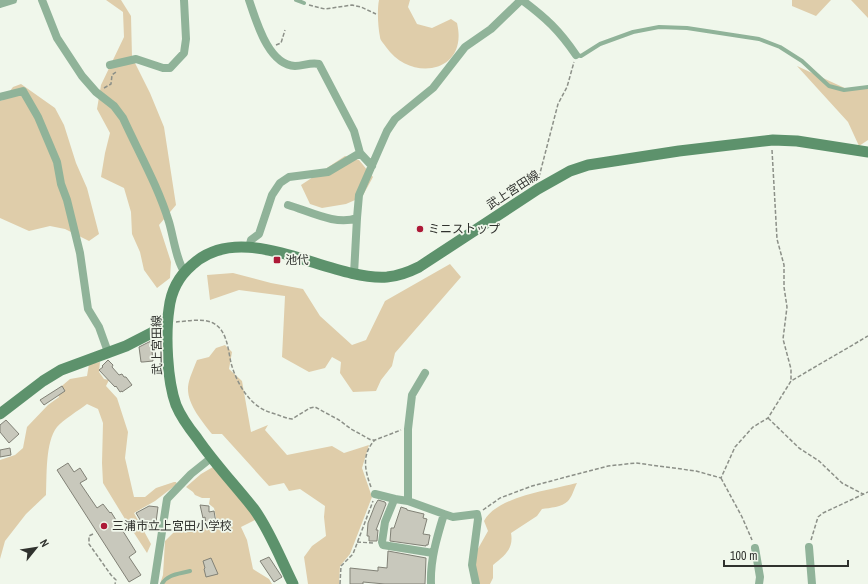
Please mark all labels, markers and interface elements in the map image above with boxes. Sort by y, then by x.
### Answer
street label: 武上宮田線 [483,167,543,213]
place label: ミニストップ [428,221,500,237]
marker: ミニストップ [415,224,425,234]
place label: 池代 [285,252,309,268]
marker: 池代 [272,255,282,265]
street label: 武上宮田線 [148,315,166,375]
place label: 三浦市立上宮田小学校 [112,518,232,534]
marker: 三浦市立上宮田小学校 [99,521,109,531]
north arrow [16,528,56,568]
text: N [37,537,52,549]
scale bar [724,542,848,568]
text: 100 m [730,548,757,564]

